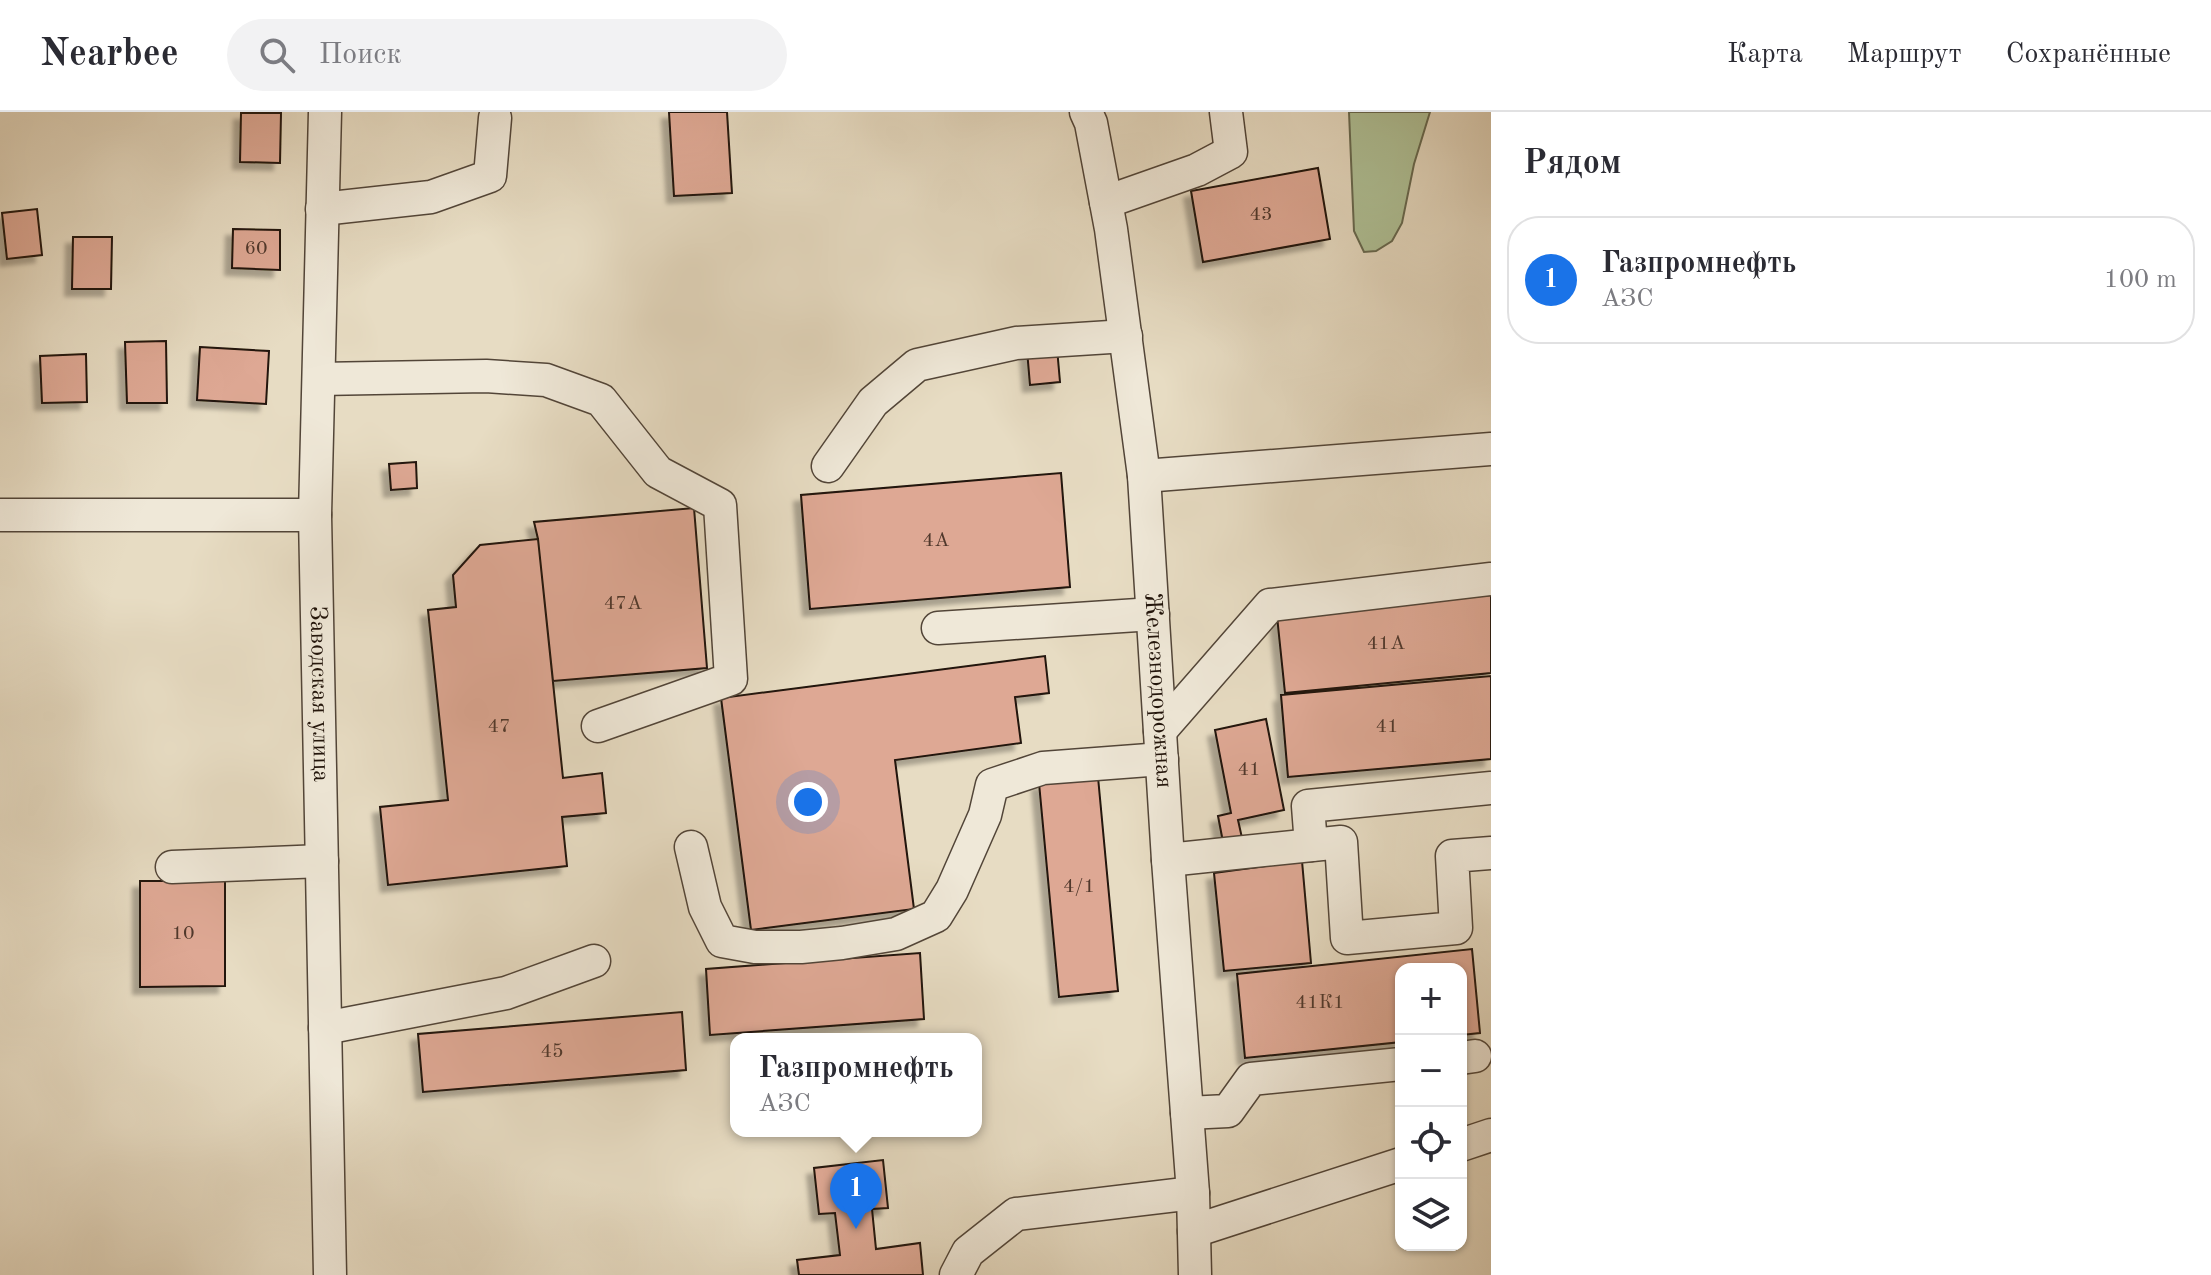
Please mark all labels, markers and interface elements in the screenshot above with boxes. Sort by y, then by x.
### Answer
search box [227,19,787,91]
icon: search [255,33,299,77]
text: Nearbee [40,36,179,74]
text: Поиск [319,40,402,70]
text: Карта [1727,41,1803,69]
text: Маршрут [1847,41,1962,69]
text: Сохранённые [2006,41,2171,69]
text: Рядом [1523,147,1622,181]
house number: 43 [1249,205,1273,225]
house number: 60 [244,239,268,259]
text: Газпромнефть [1601,249,1796,279]
text: 1 [1543,267,1559,293]
text: 100 m [2104,267,2177,293]
text: АЗС [1601,286,1654,312]
house number: 4А [923,531,949,551]
street label: Железнодорожная [1139,592,1175,789]
house number: 47А [604,594,642,614]
street label: Заводская улица [305,605,332,782]
house number: 41А [1367,634,1405,654]
house number: 47 [487,717,511,737]
house number: 41 [1375,717,1399,737]
house number: 41 [1237,760,1261,780]
your location [788,782,828,822]
house number: 4/1 [1063,877,1095,897]
house number: 10 [171,924,195,944]
map controls [1395,963,1467,1251]
button: + [1395,963,1467,1035]
house number: 41К1 [1295,993,1345,1013]
popup [730,1033,982,1137]
button: − [1395,1035,1467,1107]
house number: 45 [540,1042,564,1062]
text: Газпромнефть [758,1054,954,1084]
text: АЗС [758,1091,811,1117]
button: locate [1395,1107,1467,1179]
pin: 1 [830,1163,882,1229]
button: layers [1395,1179,1467,1251]

